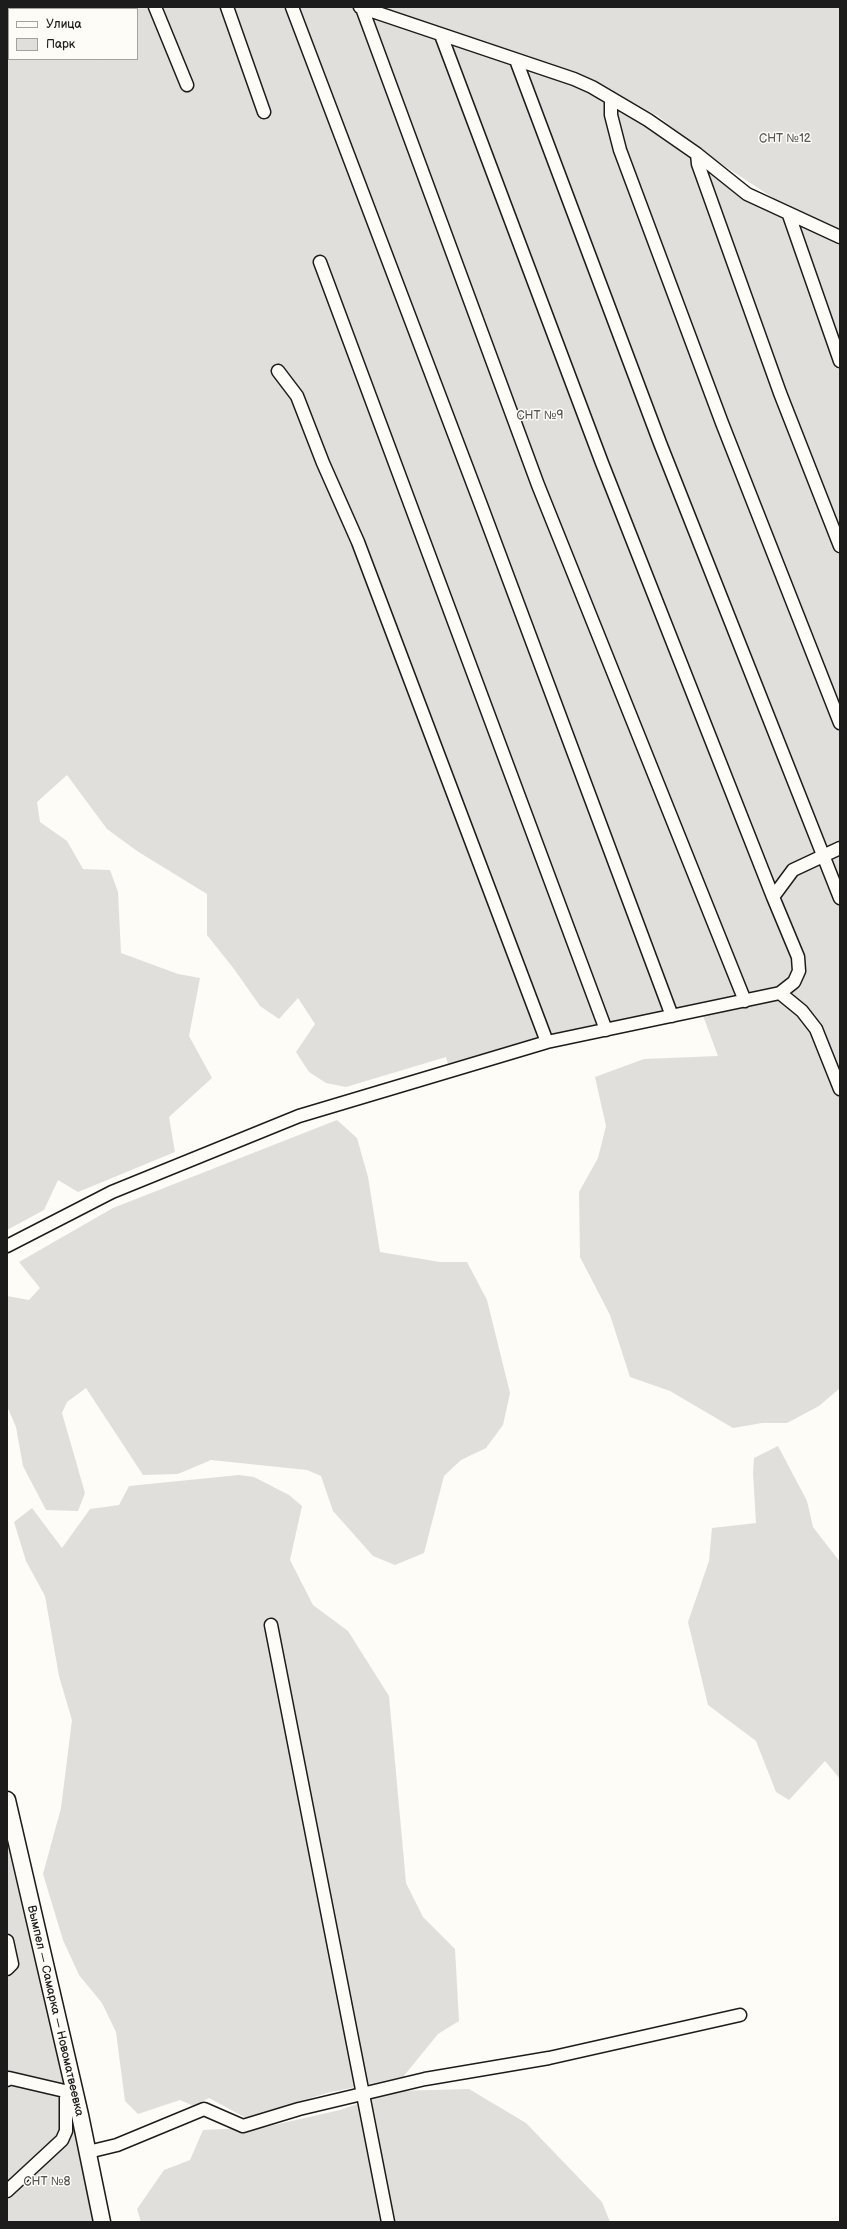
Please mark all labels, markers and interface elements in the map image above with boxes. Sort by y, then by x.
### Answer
legend [8,8,138,60]
text: Улица [46,17,82,32]
text: Парк [46,37,75,52]
park label: СНТ №12 [759,132,811,146]
park label: СНТ №9 [516,409,564,423]
street label: Вымпел — Самарка — Новоматвеевка [24,1904,86,2118]
park label: СНТ №8 [23,2175,71,2189]

